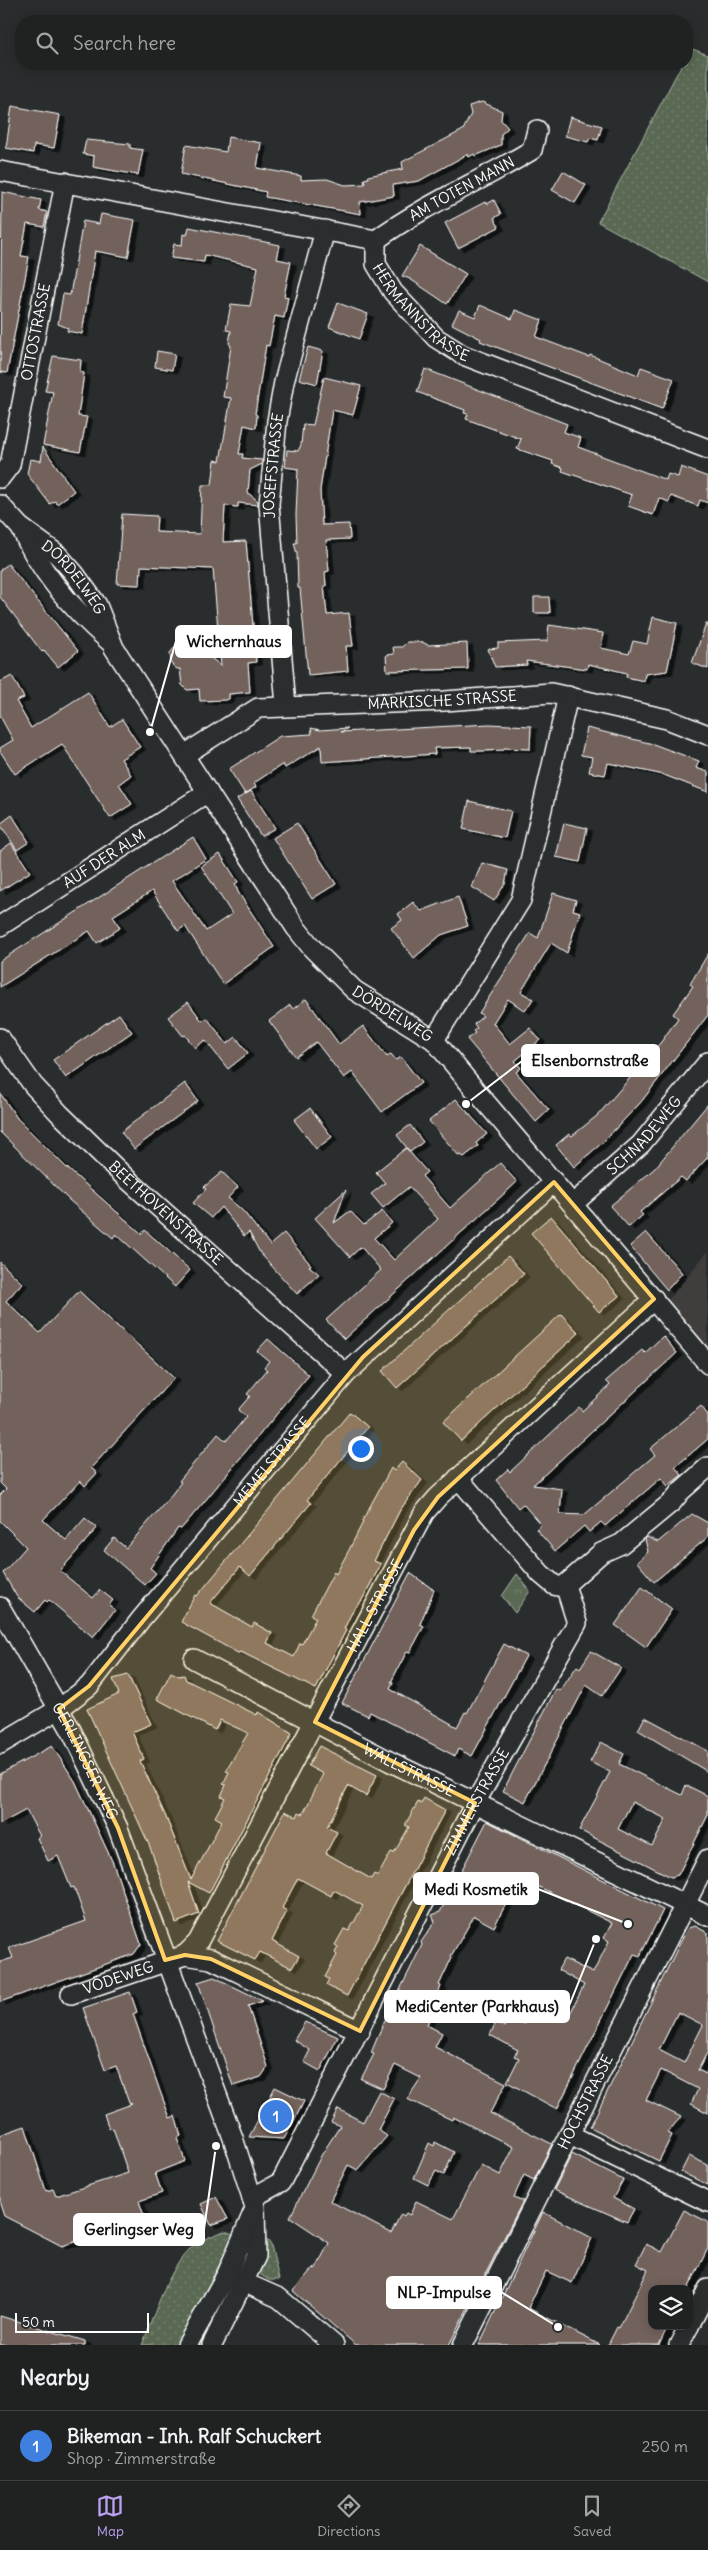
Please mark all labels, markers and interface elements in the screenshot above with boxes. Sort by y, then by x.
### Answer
search box [15,15,693,70]
icon: search [33,29,61,57]
text: Search here [73,31,176,55]
street label: AM TOTEN MANN [405,152,518,225]
street label: HERMANNSTRASSE [369,259,472,366]
street label: OTTOSTRASSE [17,281,54,382]
street label: JOSEFSTRASSE [259,411,287,519]
street label: DÖRDELWEG [38,536,110,617]
callout: Wichernhaus [176,626,291,657]
text: Wichernhaus [187,631,281,651]
street label: MÄRKISCHE STRASSE [367,686,518,713]
street label: AUF DER ALM [59,825,149,892]
street label: DÖRDELWEG [349,981,437,1046]
callout: Elsenbornstraße [522,1045,659,1076]
text: Elsenbornstraße [531,1050,649,1070]
street label: SCHNADEWEG [603,1092,685,1179]
street label: BEETHOVENSTRASSE [105,1157,227,1269]
street label: MEMELSTRASSE [229,1413,315,1510]
your location [348,1436,374,1462]
street label: HALL-STRASSE [342,1555,407,1655]
street label: GERLINGSER WEG [48,1699,123,1823]
street label: WALLSTRASSE [360,1739,458,1801]
street label: ZIMMERSTRASSE [440,1744,513,1858]
callout: Medi Kosmetik [414,1873,538,1904]
text: Medi Kosmetik [424,1879,528,1899]
street label: VÖDEWEG [80,1956,156,1998]
callout: MediCenter (Parkhaus) [385,1991,569,2022]
text: MediCenter (Parkhaus) [395,1996,559,2017]
street label: HOCHSTRASSE [553,2051,617,2153]
pin: 1 [260,2097,292,2135]
callout: Gerlingser Weg [74,2214,204,2245]
text: Gerlingser Weg [84,2219,194,2240]
callout: NLP-Impulse [387,2277,501,2308]
text: NLP-Impulse [397,2282,491,2303]
map controls [648,2285,693,2330]
button: layers [648,2285,693,2330]
scale bar [15,2310,149,2333]
text: 50 m [22,2313,55,2331]
text: Nearby [20,2364,90,2391]
text: Bikeman - Inh. Ralf Schuckert [67,2424,321,2448]
text: 1 [33,2436,39,2456]
text: 250 m [642,2436,688,2456]
text: Shop · Zimmerstraße [67,2448,216,2468]
tab: Map [96,2492,124,2540]
tab: Directions [317,2492,380,2540]
tab: Saved [573,2492,612,2540]

